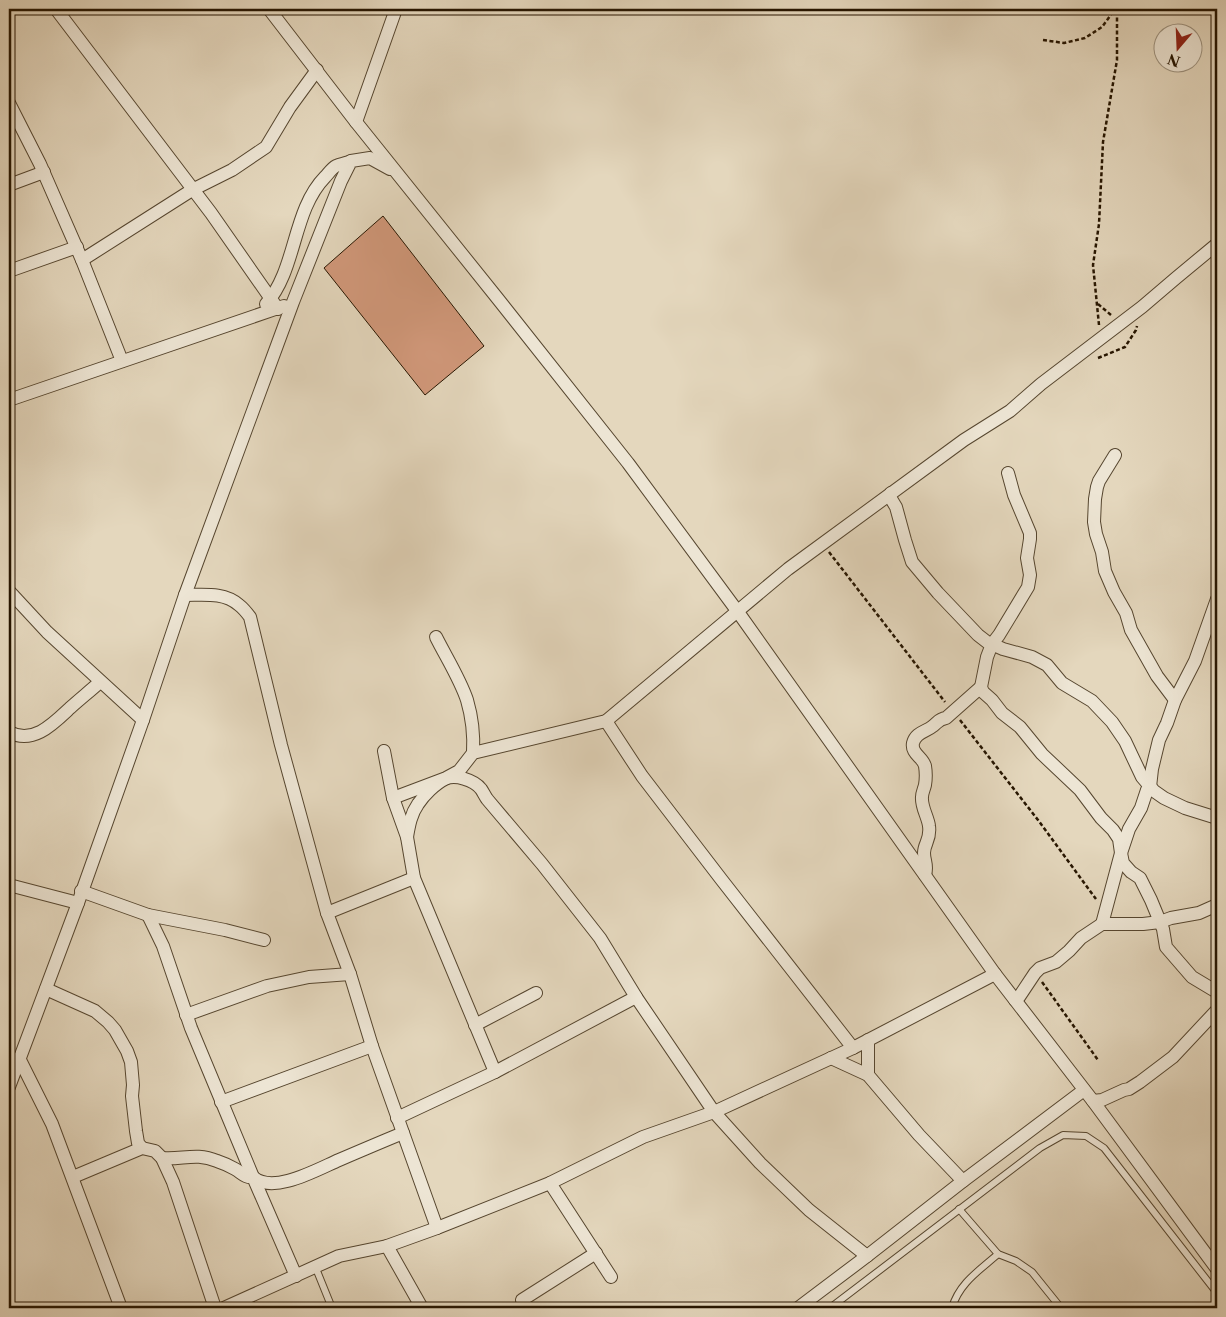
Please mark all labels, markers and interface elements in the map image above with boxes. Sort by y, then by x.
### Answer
north arrow [1154,22,1204,72]
text: N [1165,50,1182,71]

